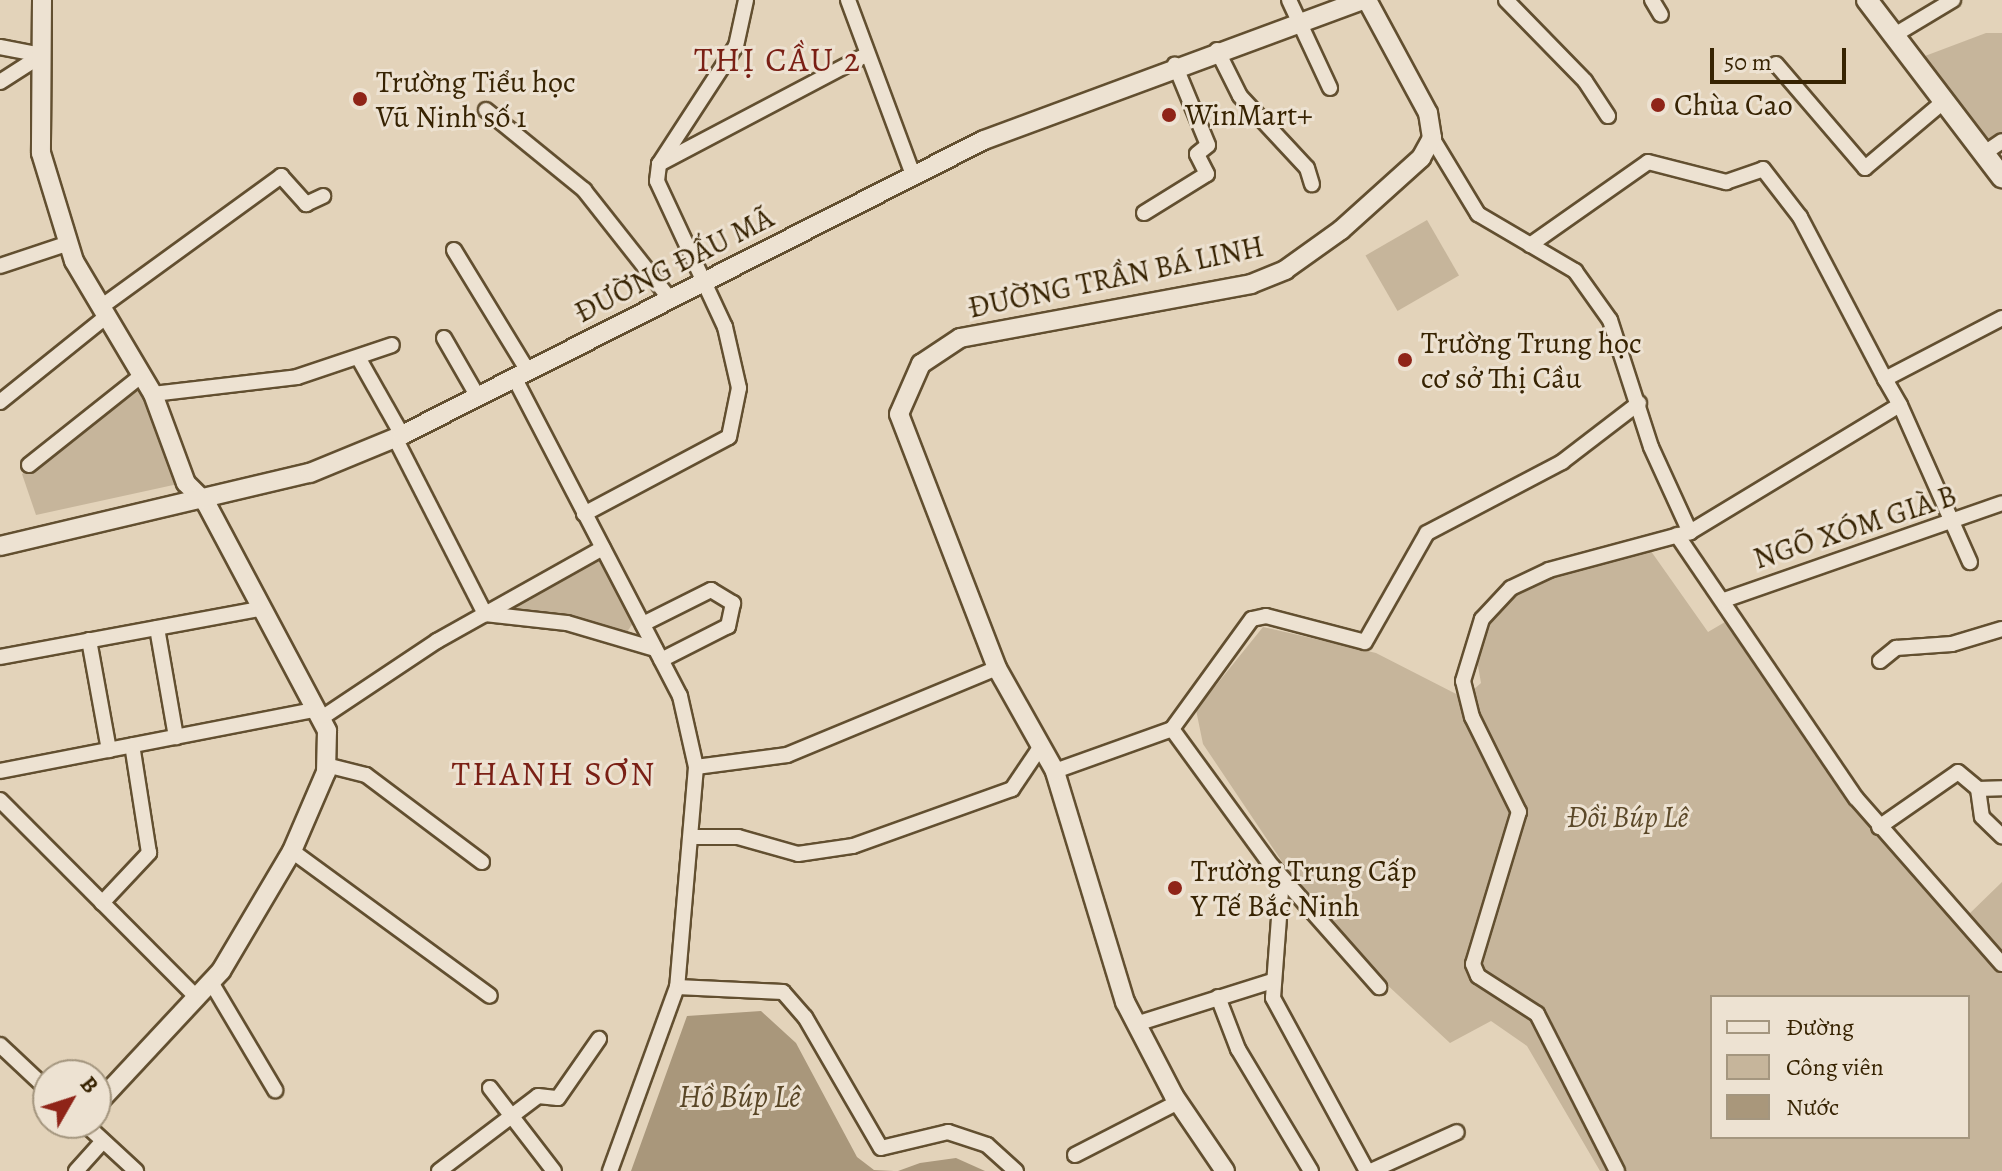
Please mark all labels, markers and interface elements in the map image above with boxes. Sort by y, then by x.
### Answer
scale bar [1714,32,1850,82]
district label: THỊ CẦU 2 [694,40,862,80]
text: 50 m [1724,46,1772,78]
place label: Trường Tiểu học Vũ Ninh số 1 [376,64,576,134]
place label: Chùa Cao [1674,87,1793,123]
marker: Trường Tiểu học Vũ Ninh số 1 [351,90,369,108]
marker: Chùa Cao [1649,96,1667,114]
place label: WinMart+ [1185,97,1312,133]
marker: WinMart+ [1160,106,1178,124]
street label: ĐƯỜNG ĐẤU MÃ [569,199,779,331]
street label: ĐƯỜNG TRẦN BÁ LINH [965,228,1267,326]
place label: Trường Trung học cơ sở Thị Cầu [1421,325,1642,396]
marker: Trường Trung học cơ sở Thị Cầu [1396,351,1414,369]
street label: NGÕ XÓM GIÀ B [1749,477,1961,577]
district label: THANH SƠN [452,754,656,794]
park label: Đồi Búp Lê [1567,799,1687,835]
place label: Trường Trung Cấp Y Tế Bắc Ninh [1191,853,1417,924]
marker: Trường Trung Cấp Y Tế Bắc Ninh [1166,879,1184,897]
legend [1710,995,1970,1139]
text: Đường [1786,1011,1854,1043]
text: Công viên [1786,1051,1884,1083]
north arrow [32,1059,112,1139]
text: B [73,1070,105,1100]
water label: Hồ Búp Lê [679,1077,799,1115]
text: Nước [1786,1091,1839,1123]

